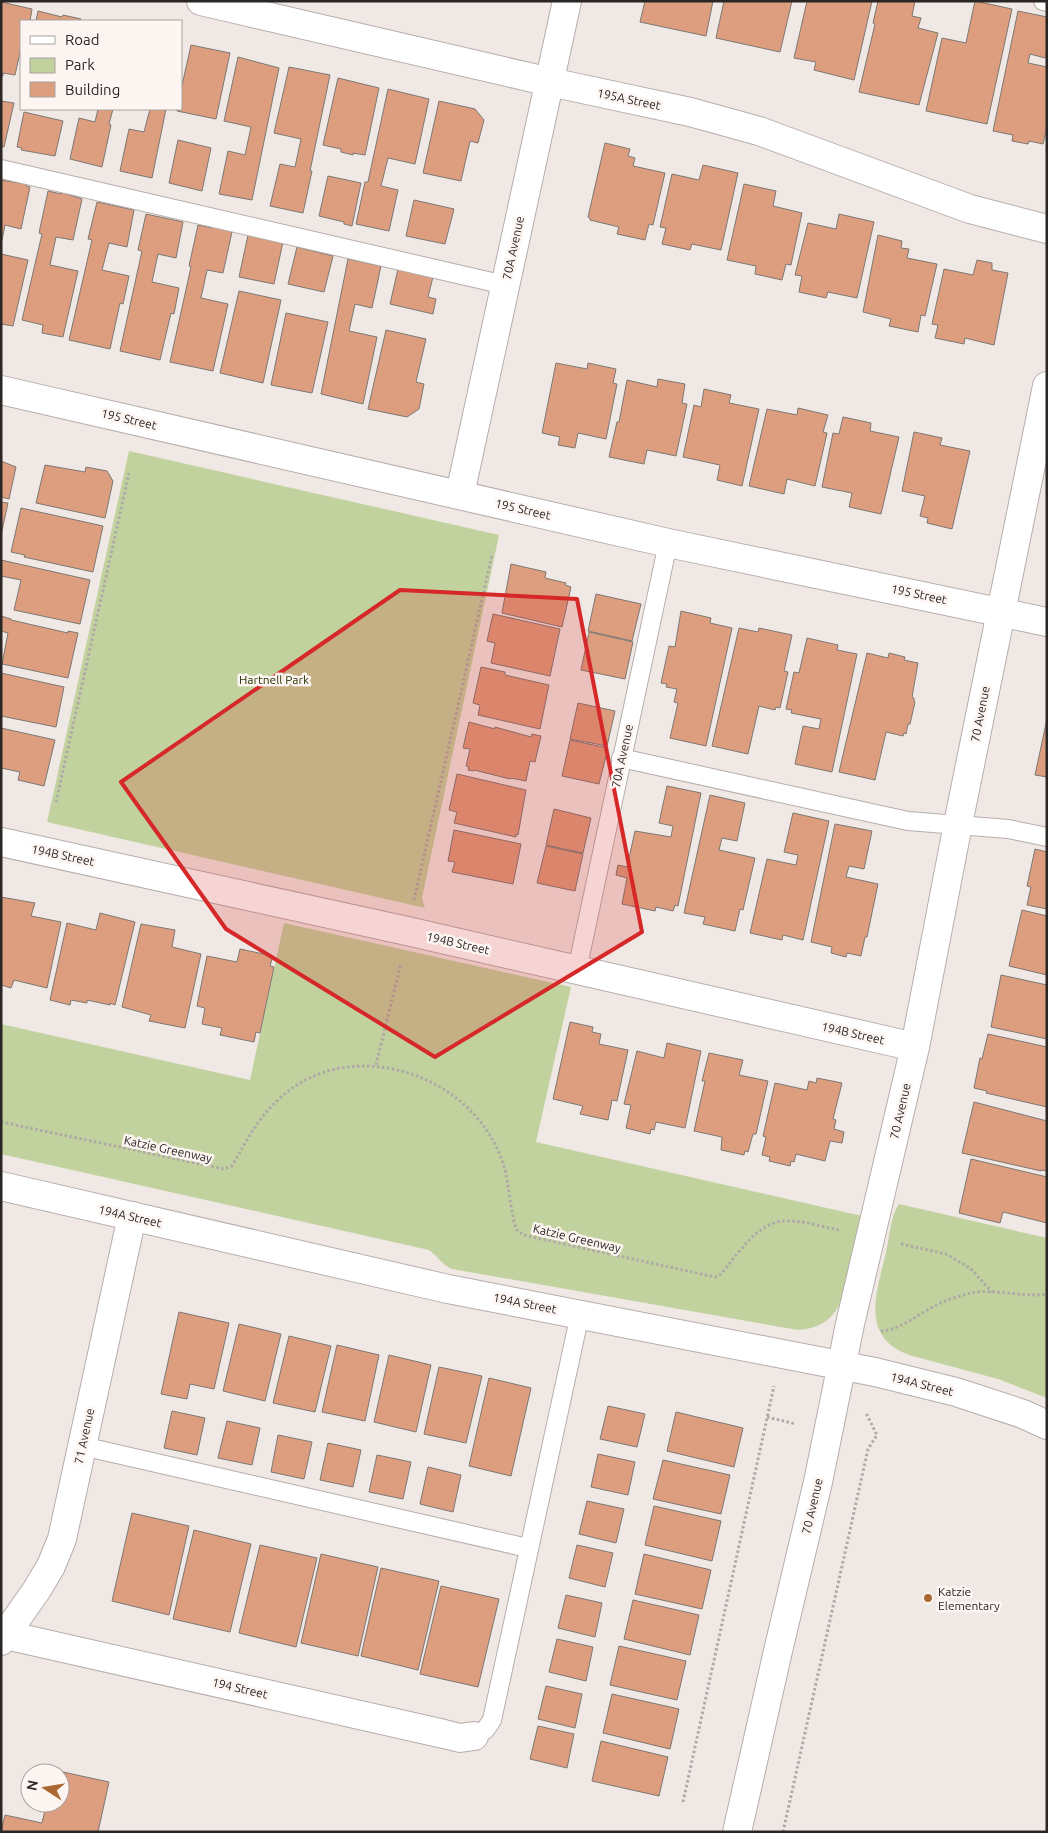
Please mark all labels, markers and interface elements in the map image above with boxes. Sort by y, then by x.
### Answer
legend [20,20,182,110]
text: Road [65,31,100,48]
text: Park [65,56,95,73]
text: Building [65,81,120,98]
street label: 195A Street [596,86,662,112]
street label: 70A Avenue [500,215,526,281]
street label: 195 Street [100,406,158,432]
street label: 195 Street [494,496,552,522]
street label: 195 Street [890,582,948,606]
park label: Hartnell Park [239,673,309,686]
street label: 70 Avenue [968,685,992,743]
street label: 70A Avenue [609,723,635,789]
street label: 194B Street [30,842,96,868]
street label: 194B Street [425,929,491,957]
street label: 194B Street [820,1019,886,1047]
street label: 70 Avenue [887,1082,913,1140]
street label: Katzie Greenway [123,1133,213,1165]
street label: 194A Street [97,1202,163,1230]
street label: Katzie Greenway [532,1222,622,1254]
street label: 194A Street [492,1290,558,1316]
street label: 194A Street [889,1370,955,1398]
street label: 71 Avenue [72,1407,96,1465]
street label: 70 Avenue [799,1477,825,1535]
place label: Katzie Elementary [938,1585,1000,1612]
marker: Katzie Elementary [922,1592,934,1604]
street label: 194 Street [211,1675,269,1701]
north arrow [20,1763,70,1813]
text: N [23,1779,41,1792]

